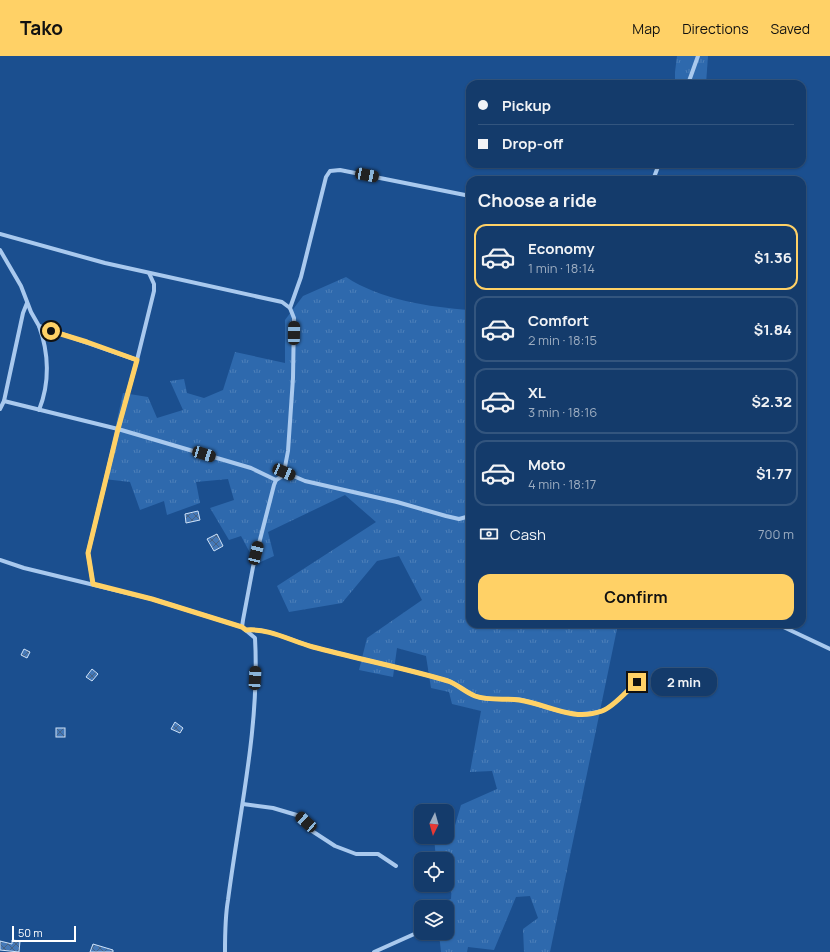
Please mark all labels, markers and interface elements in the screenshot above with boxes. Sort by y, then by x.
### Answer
text: Tako [20,15,63,41]
text: Map [632,19,660,38]
text: Directions [682,19,749,38]
text: Saved [771,19,810,38]
text: Pickup [502,95,551,116]
text: Drop-off [502,133,563,154]
car [354,167,380,183]
text: Choose a ride [478,188,597,212]
text: Economy [528,238,595,259]
icon: car [480,239,516,275]
text: $1.36 [754,247,792,268]
text: 1 min · 18:14 [528,259,595,277]
text: Comfort [528,310,589,331]
icon: car [480,311,516,347]
text: $1.84 [754,319,792,340]
car [288,321,300,345]
route start [42,322,60,340]
text: 2 min · 18:15 [528,331,597,349]
text: XL [528,382,546,403]
icon: car [480,383,516,419]
text: $2.32 [751,391,792,412]
text: 3 min · 18:16 [528,403,597,421]
car [191,445,217,463]
text: Moto [528,454,565,475]
icon: car [480,455,516,491]
car [271,462,297,482]
text: $1.77 [756,463,792,484]
text: 4 min · 18:17 [528,475,596,493]
icon: cash [478,523,500,545]
text: Cash [510,524,546,545]
text: 700 m [758,525,794,543]
car [247,540,265,566]
button: Confirm [478,574,794,620]
car [248,666,262,690]
callout: 2 min [651,668,717,696]
route end [628,673,646,691]
text: 2 min [667,673,701,691]
north arrow [414,804,454,844]
map controls [414,804,454,940]
car [293,810,319,834]
button: locate [414,852,454,892]
button: layers [414,900,454,940]
scale bar [12,924,76,943]
text: 50 m [18,925,43,940]

